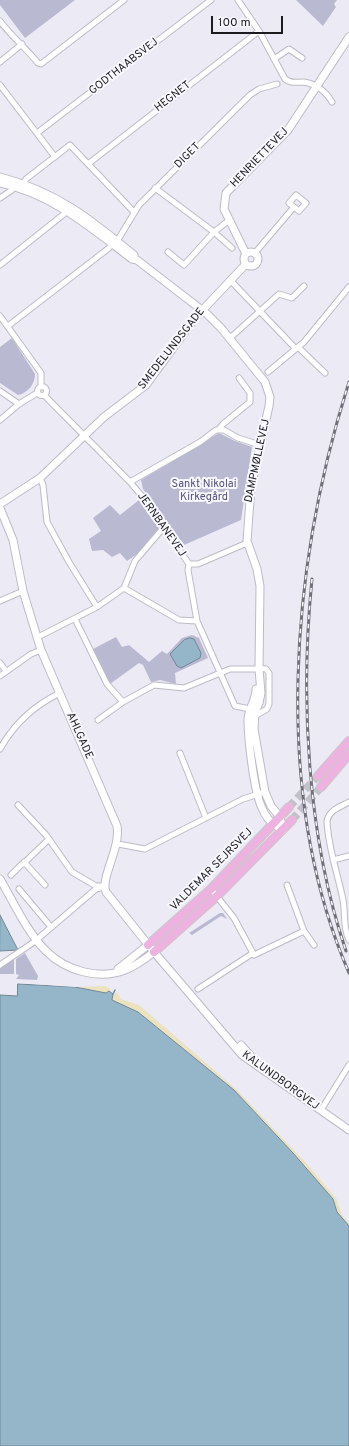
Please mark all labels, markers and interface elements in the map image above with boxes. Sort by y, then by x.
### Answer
scale bar [213,8,285,34]
text: 100 m [218,15,251,31]
street label: GODTHAABSVEJ [87,36,161,98]
street label: HEGNET [152,79,194,115]
street label: HENRIETTEVEJ [228,125,292,191]
street label: DIGET [172,140,204,172]
street label: SMEDELUNDSGADE [136,306,208,392]
street label: DAMPMØLLEVEJ [243,418,273,504]
park label: Sankt Nikolai Kirkegård [172,478,236,504]
street label: JERNBANEVEJ [134,490,188,560]
street label: AHLGADE [63,711,95,761]
street label: VALDEMAR SEJRSVEJ [168,826,256,914]
street label: KALUNDBORGVEJ [239,1049,321,1113]

